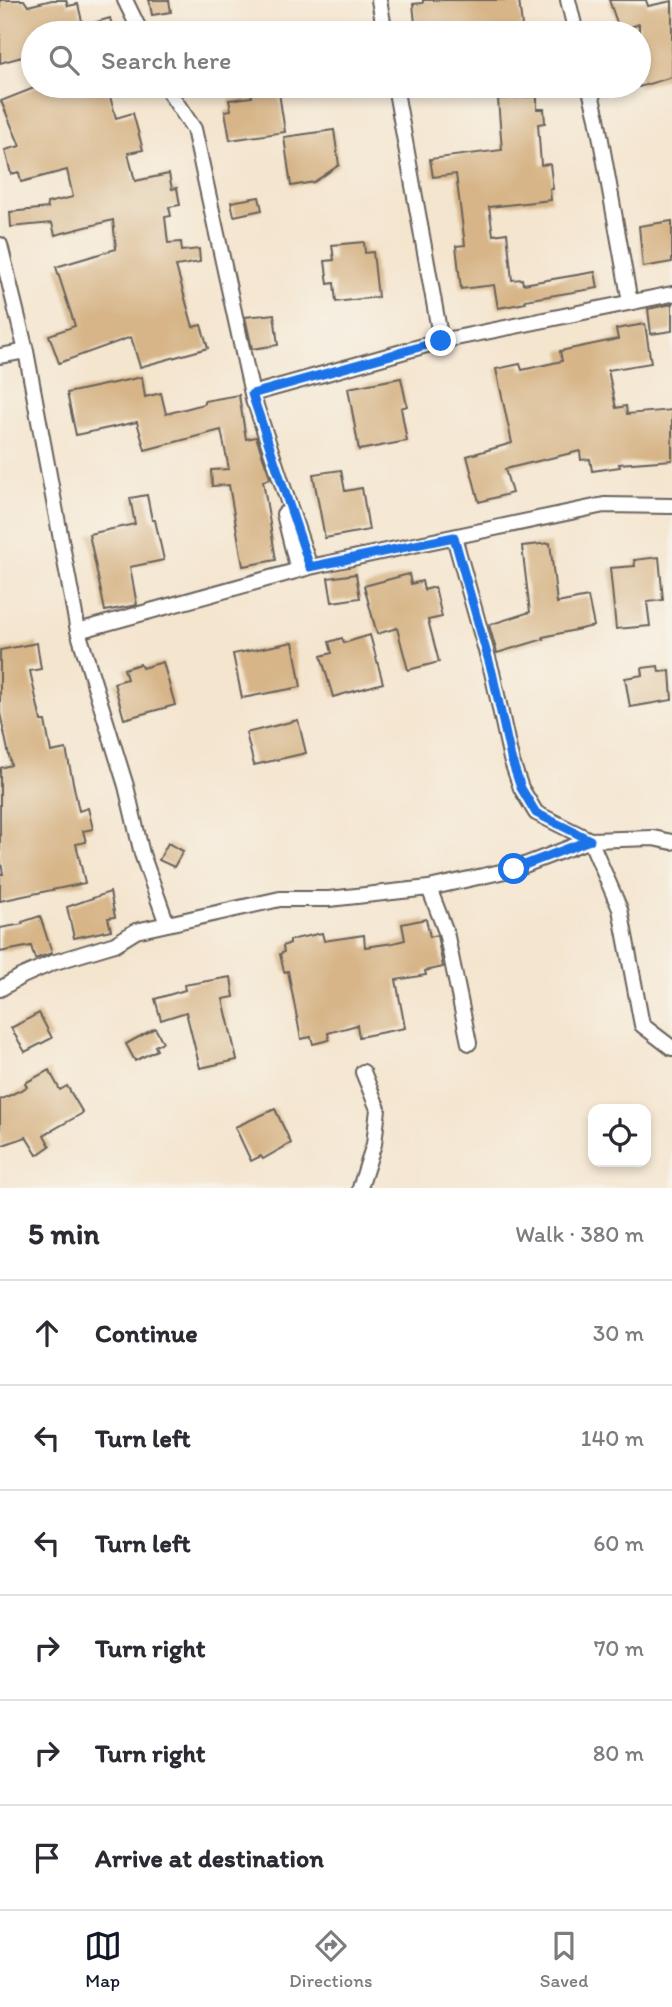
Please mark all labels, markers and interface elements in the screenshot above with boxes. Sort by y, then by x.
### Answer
search box [21,21,651,98]
icon: search [45,41,83,79]
text: Search here [101,44,231,76]
route end [425,325,456,356]
route start [498,853,529,884]
map controls [588,1104,651,1167]
button: locate [588,1104,651,1167]
text: 5 min [28,1215,99,1252]
text: Walk · 380 m [515,1220,644,1248]
icon: ahead [28,1314,66,1352]
text: Continue [95,1317,198,1349]
text: 30 m [593,1319,644,1347]
icon: left [28,1419,66,1457]
text: Turn left [95,1422,191,1454]
text: 140 m [581,1424,644,1452]
icon: left [28,1524,66,1562]
text: Turn left [95,1527,191,1559]
text: 60 m [593,1529,644,1557]
icon: right [28,1629,66,1667]
text: Turn right [95,1632,206,1664]
text: 70 m [594,1634,644,1662]
icon: right [28,1734,66,1772]
text: Turn right [95,1737,206,1769]
text: 80 m [593,1739,644,1767]
icon: arrive [28,1839,66,1877]
text: Arrive at destination [95,1842,324,1874]
tab: Map [84,1927,122,1992]
tab: Directions [289,1927,373,1992]
tab: Saved [540,1927,588,1992]

